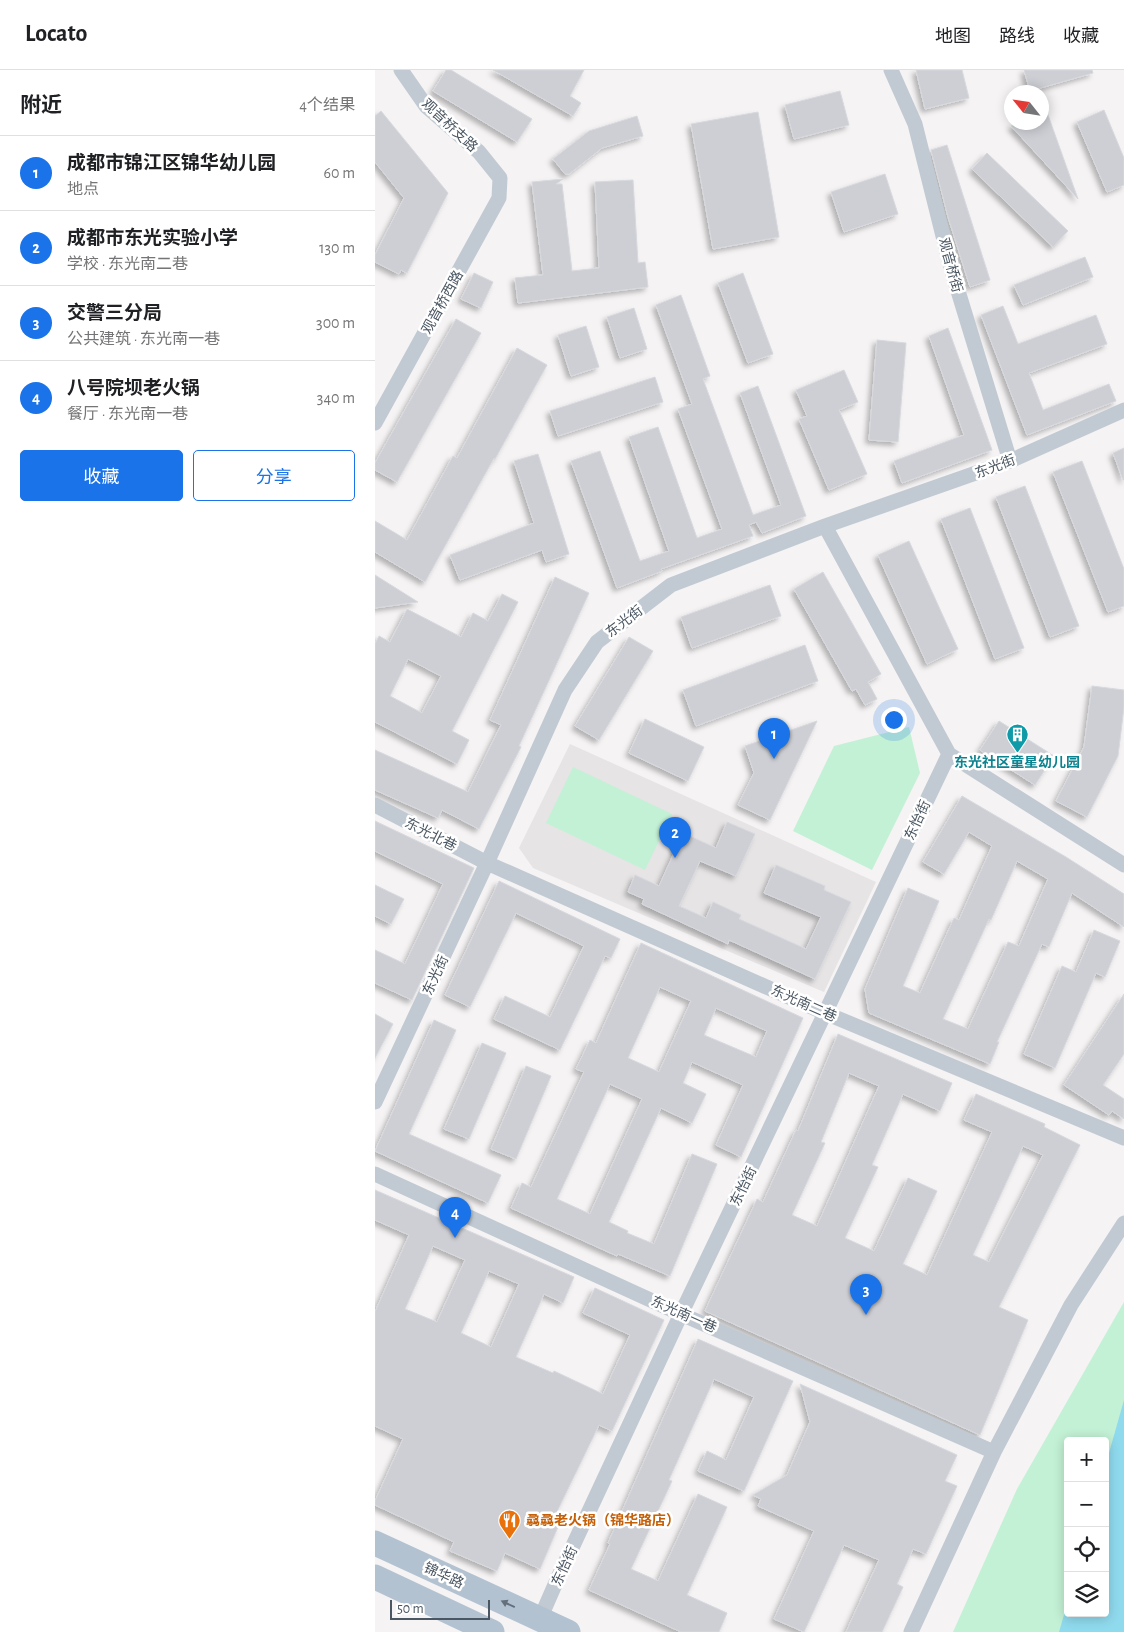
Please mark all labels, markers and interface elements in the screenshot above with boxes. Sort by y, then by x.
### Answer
text: Locato [25,22,87,46]
text: 地图 [935,28,971,46]
text: 路线 [999,28,1035,46]
text: 收藏 [1063,28,1099,46]
north arrow [1004,85,1049,130]
text: 附近 [20,95,62,116]
street label: 观音桥支路 [419,95,481,155]
text: 4个结果 [299,97,355,113]
text: 成都市锦江区锦华幼儿园 [67,154,276,173]
text: 1 [33,165,39,181]
text: 60 m [324,165,355,181]
text: 地点 [67,181,99,197]
text: 成都市东光实验小学 [67,229,238,248]
street label: 观音桥街 [936,236,966,294]
text: 2 [32,240,40,256]
text: 130 m [319,240,355,256]
text: 学校 · 东光南二巷 [67,256,188,272]
street label: 观音桥西路 [418,268,466,336]
text: 交警三分局 [67,304,162,323]
text: 3 [33,315,39,331]
text: 300 m [316,315,355,331]
text: 公共建筑 · 东光南一巷 [67,331,220,347]
text: 八号院坝老火锅 [67,379,200,398]
text: 4 [32,390,40,406]
text: 340 m [317,390,355,406]
text: 餐厅 · 东光南一巷 [67,406,188,422]
button: 收藏 [20,450,183,501]
button: 分享 [193,450,355,501]
street label: 东光街 [973,452,1017,481]
street label: 东光街 [603,603,646,640]
your location [881,707,907,733]
pin: 1 [758,718,790,759]
building icon: 东光社区童星幼儿园 [1005,722,1029,753]
place label: 东光社区童星幼儿园 [954,754,1080,770]
street label: 东怡街 [901,798,933,842]
street label: 东光北巷 [402,814,460,854]
pin: 2 [659,817,691,858]
street label: 东光街 [420,953,451,997]
street label: 东光南二巷 [769,982,839,1025]
street label: 东怡街 [727,1164,759,1208]
pin: 4 [439,1197,471,1238]
pin: 3 [850,1274,882,1315]
street label: 东光南一巷 [649,1293,719,1336]
map controls [1064,1437,1109,1617]
button: + [1064,1437,1109,1482]
button: − [1064,1482,1109,1527]
restaurant icon: 骉骉老火锅（锦华路店） [498,1508,522,1539]
place label: 骉骉老火锅（锦华路店） [526,1512,680,1528]
button: locate [1064,1527,1109,1572]
street label: 东怡街 [548,1544,580,1588]
street label: 锦华路 [422,1559,466,1591]
button: layers [1064,1572,1109,1617]
scale bar [390,1597,490,1620]
one-way arrow [501,1600,515,1608]
text: 50 m [397,1602,424,1616]

